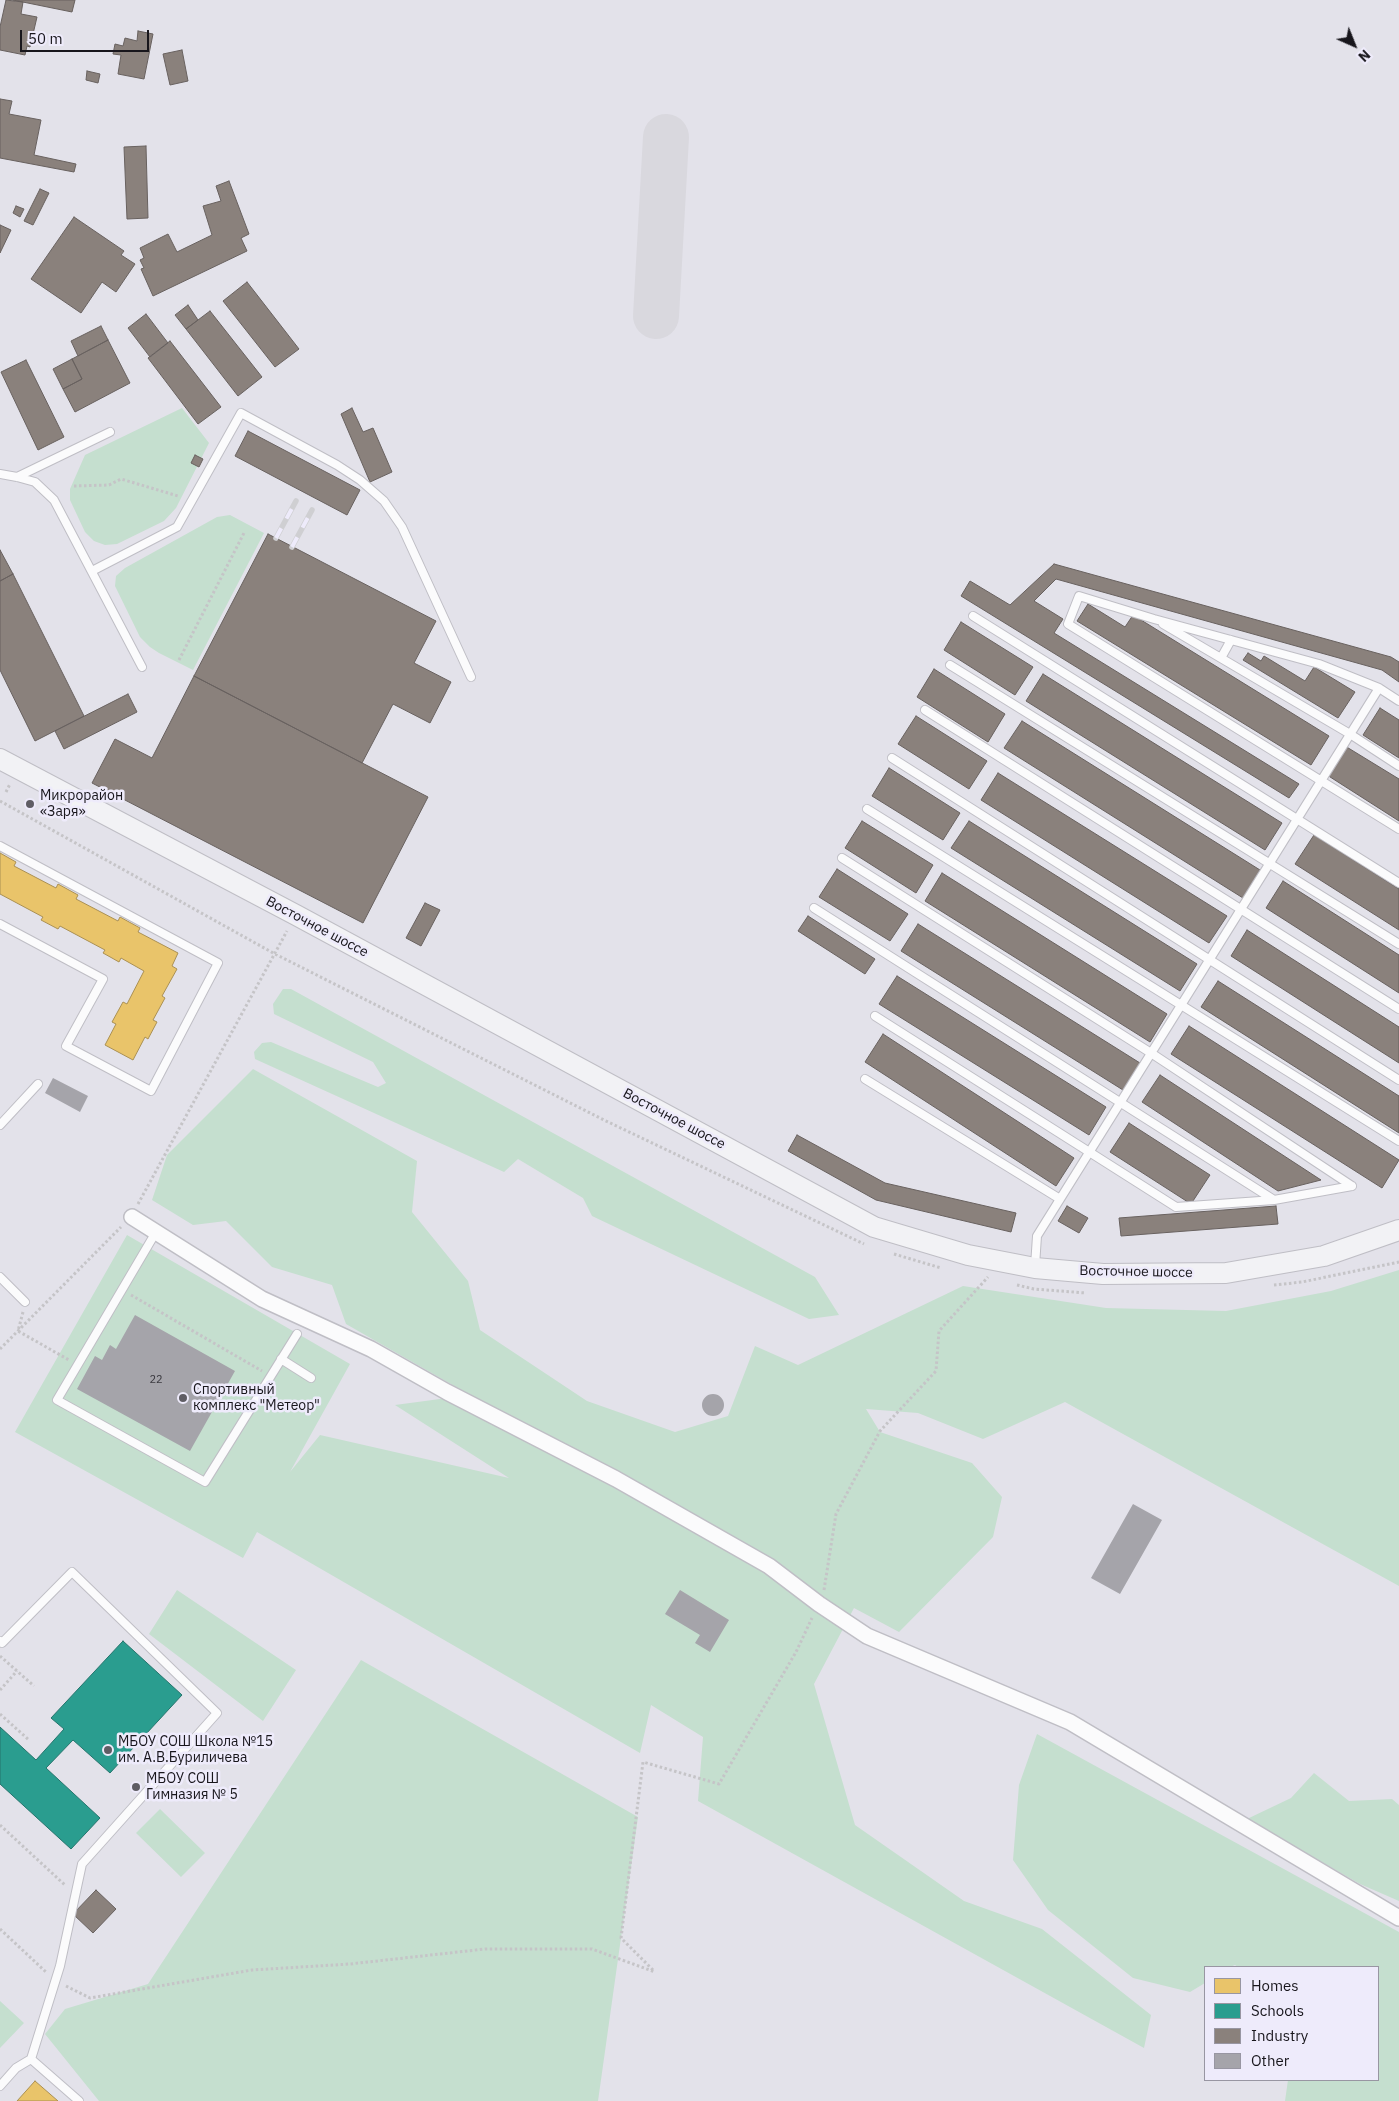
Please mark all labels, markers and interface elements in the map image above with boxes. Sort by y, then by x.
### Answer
scale bar [22,20,151,52]
north arrow [1329,20,1379,70]
text: 50 m [28,29,63,48]
text: N [1355,46,1374,66]
place label: Микрорайон «Заря» [40,788,123,820]
marker: Микрорайон «Заря» [24,798,36,810]
street label: Восточное шоссе [263,893,371,961]
street label: Восточное шоссе [620,1085,728,1153]
street label: Восточное шоссе [1079,1263,1193,1281]
house number: 22 [149,1373,163,1387]
place label: Спортивный комплекс "Метеор" [193,1382,320,1414]
marker: Спортивный комплекс "Метеор" [177,1392,189,1404]
place label: МБОУ СОШ Школа №15 им. А.В.Буриличева [118,1734,273,1766]
marker: МБОУ СОШ Школа №15 им. А.В.Буриличева [102,1744,114,1756]
place label: МБОУ СОШ Гимназия № 5 [146,1771,238,1804]
marker: МБОУ СОШ Гимназия № 5 [130,1781,142,1793]
legend [1204,1966,1379,2081]
text: Homes [1251,1976,1299,1995]
text: Schools [1251,2001,1304,2020]
text: Industry [1251,2026,1308,2045]
text: Other [1251,2051,1289,2070]

